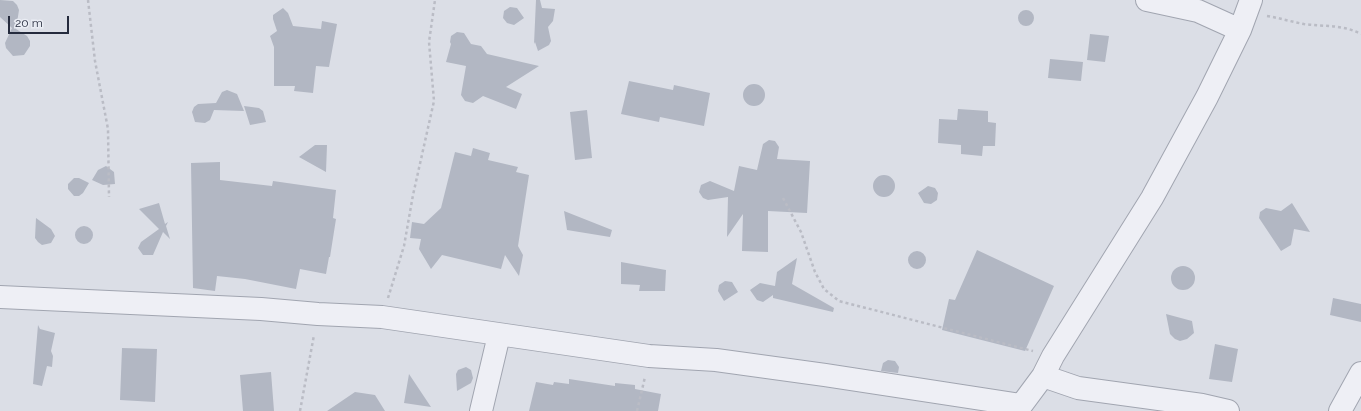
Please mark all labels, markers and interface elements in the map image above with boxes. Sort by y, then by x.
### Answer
scale bar [10,8,71,34]
text: 20 m [15,16,43,30]

